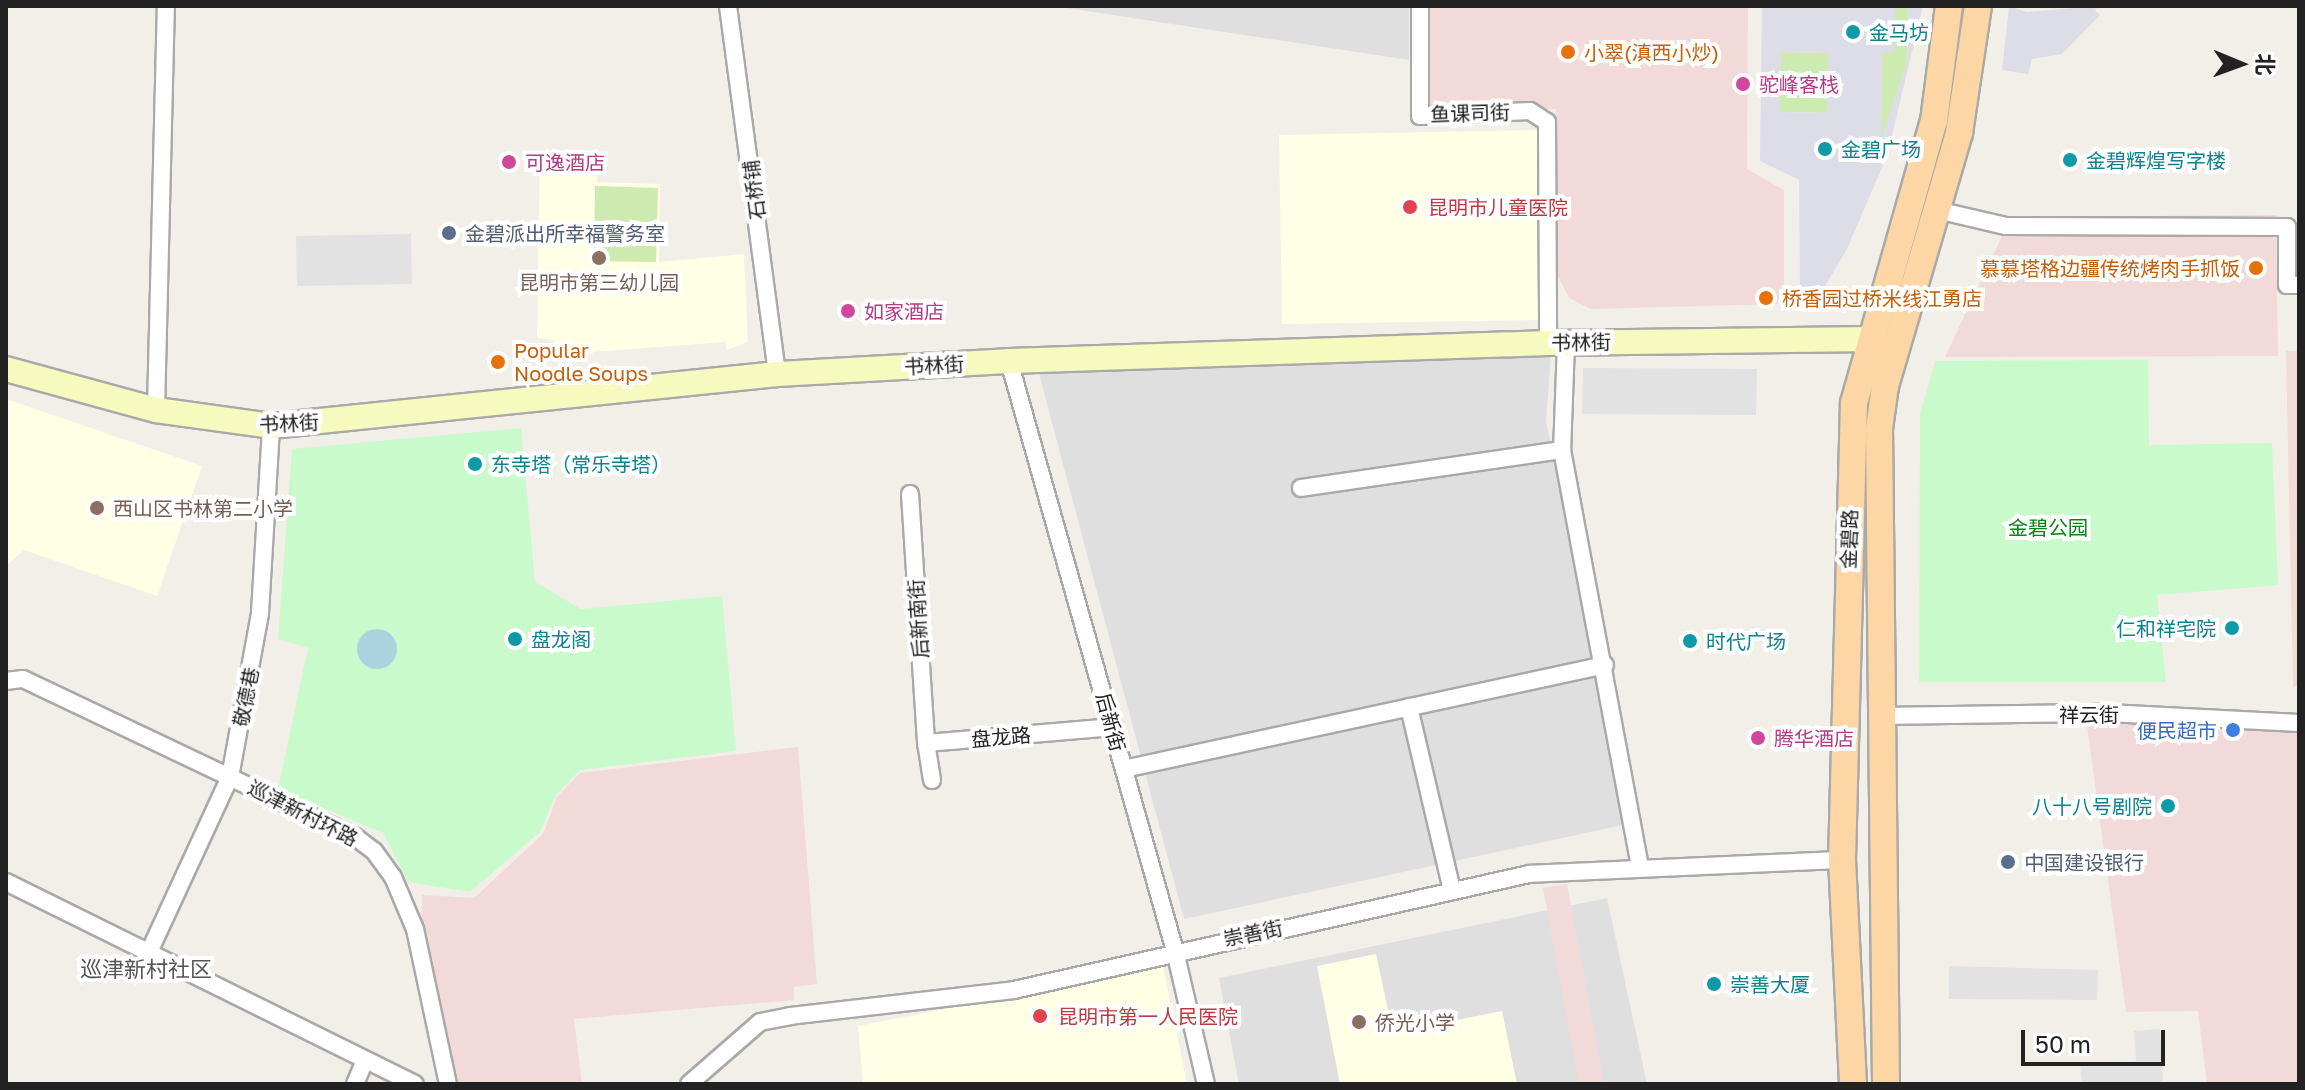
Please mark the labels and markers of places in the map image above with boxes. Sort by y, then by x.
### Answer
place label: 金马坊 [1869,20,1929,44]
marker: 金马坊 [1844,23,1862,41]
place label: 小翠(滇西小炒) [1584,40,1719,64]
marker: 小翠(滇西小炒) [1559,43,1577,61]
place label: 驼峰客栈 [1759,72,1839,96]
marker: 驼峰客栈 [1734,75,1752,93]
place label: 金碧广场 [1841,137,1921,161]
marker: 金碧广场 [1816,140,1834,158]
place label: 金碧辉煌写字楼 [2086,148,2226,172]
place label: 可逸酒店 [525,150,605,174]
marker: 金碧辉煌写字楼 [2061,151,2079,169]
marker: 可逸酒店 [500,153,518,171]
place label: 昆明市儿童医院 [1428,195,1568,219]
marker: 昆明市儿童医院 [1399,196,1421,218]
place label: 金碧派出所幸福警务室 [465,221,665,245]
marker: 金碧派出所幸福警务室 [440,224,458,242]
marker: 昆明市第三幼儿园 [590,249,608,267]
place label: 慕慕塔格边疆传统烤肉手抓饭 [1980,256,2240,280]
marker: 慕慕塔格边疆传统烤肉手抓饭 [2247,259,2265,277]
place label: 昆明市第三幼儿园 [519,270,679,294]
place label: 桥香园过桥米线江勇店 [1782,286,1982,310]
marker: 桥香园过桥米线江勇店 [1757,289,1775,307]
place label: 如家酒店 [864,299,944,323]
marker: 如家酒店 [839,302,857,320]
place label: Popular Noodle Soups [514,338,648,385]
marker: Popular Noodle Soups [489,353,507,371]
place label: 东寺塔（常乐寺塔） [491,452,671,476]
marker: 东寺塔（常乐寺塔） [466,455,484,473]
place label: 西山区书林第二小学 [113,496,293,520]
marker: 西山区书林第二小学 [88,499,106,517]
place label: 仁和祥宅院 [2116,616,2216,640]
marker: 仁和祥宅院 [2223,619,2241,637]
place label: 盘龙阁 [531,627,591,651]
place label: 时代广场 [1706,629,1786,653]
marker: 盘龙阁 [506,630,524,648]
marker: 时代广场 [1681,632,1699,650]
place label: 便民超市 [2137,718,2217,742]
marker: 便民超市 [2224,721,2242,739]
place label: 腾华酒店 [1774,726,1854,750]
marker: 腾华酒店 [1749,729,1767,747]
place label: 八十八号剧院 [2032,794,2152,818]
marker: 八十八号剧院 [2159,797,2177,815]
place label: 中国建设银行 [2024,850,2144,874]
marker: 中国建设银行 [1999,853,2017,871]
place label: 崇善大厦 [1730,972,1810,996]
marker: 崇善大厦 [1705,975,1723,993]
place label: 昆明市第一人民医院 [1058,1004,1238,1028]
marker: 昆明市第一人民医院 [1029,1005,1051,1027]
place label: 侨光小学 [1375,1010,1455,1034]
marker: 侨光小学 [1350,1013,1368,1031]

